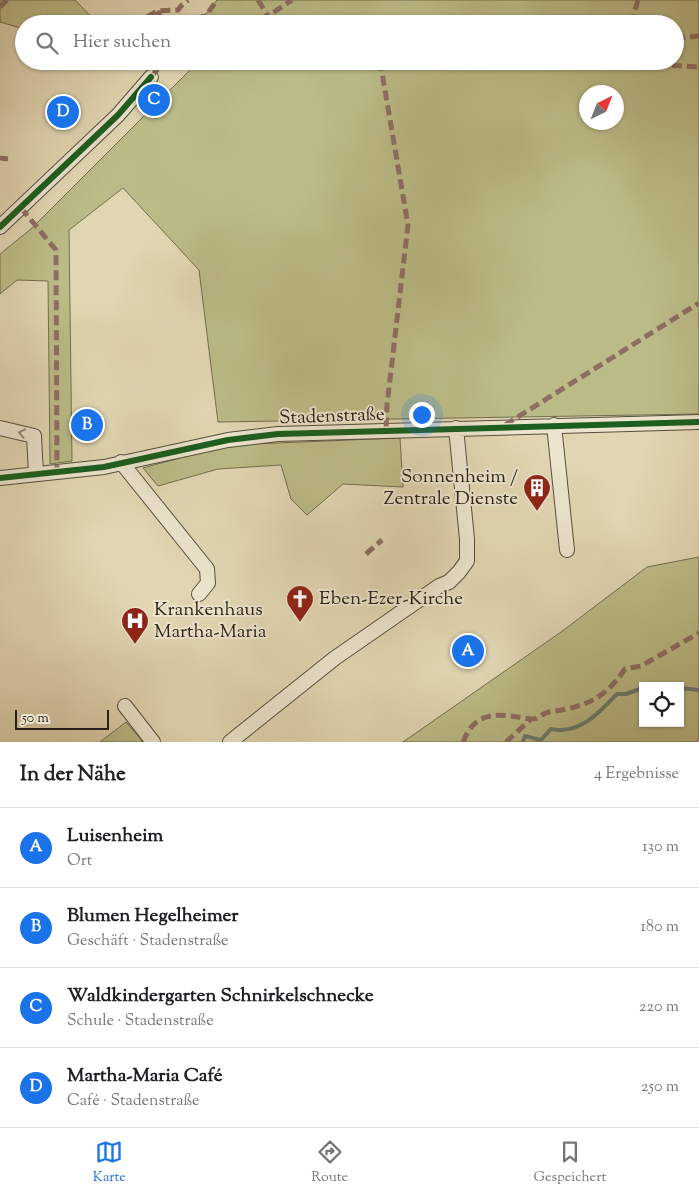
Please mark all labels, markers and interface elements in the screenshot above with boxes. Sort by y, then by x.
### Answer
search box [15,15,684,70]
icon: search [33,29,61,57]
text: Hier suchen [73,29,171,56]
pin: C [138,81,170,119]
north arrow [579,85,624,130]
pin: D [47,93,79,131]
street label: Stadenstraße [279,402,385,432]
your location [409,402,435,428]
pin: B [71,406,103,444]
one-way arrow [17,428,26,439]
place label: Sonnenheim / Zentrale Dienste [384,464,518,513]
building icon: Sonnenheim / Zentrale Dienste [522,473,552,512]
church icon: Eben-Ezer-Kirche [285,584,315,623]
place label: Eben-Ezer-Kirche [319,586,463,613]
place label: Krankenhaus Martha-Maria [154,597,267,646]
hospital icon: Krankenhaus Martha-Maria [120,606,150,645]
pin: A [452,632,484,670]
map controls [639,682,684,727]
button: locate [639,682,684,727]
scale bar [15,707,109,730]
text: 50 m [22,709,49,729]
text: In der Nähe [20,760,126,790]
text: 4 Ergebnisse [594,763,679,786]
text: Luisenheim [67,823,163,850]
text: A [30,836,43,859]
text: 130 m [642,836,679,859]
text: Ort [67,850,92,873]
text: Blumen Hegelheimer [67,903,238,930]
text: B [31,916,41,939]
text: 180 m [640,916,679,939]
text: Geschäft · Stadenstraße [67,930,229,953]
text: Waldkindergarten Schnirkelschnecke [67,983,374,1010]
text: C [30,996,42,1019]
text: 220 m [639,996,679,1019]
text: Schule · Stadenstraße [67,1010,214,1033]
text: Martha-Maria Café [67,1063,223,1090]
text: D [30,1076,42,1099]
text: 250 m [641,1076,679,1099]
text: Café · Stadenstraße [67,1090,200,1113]
tab: Karte [93,1138,126,1188]
tab: Route [311,1138,348,1188]
tab: Gespeichert [534,1138,606,1188]

